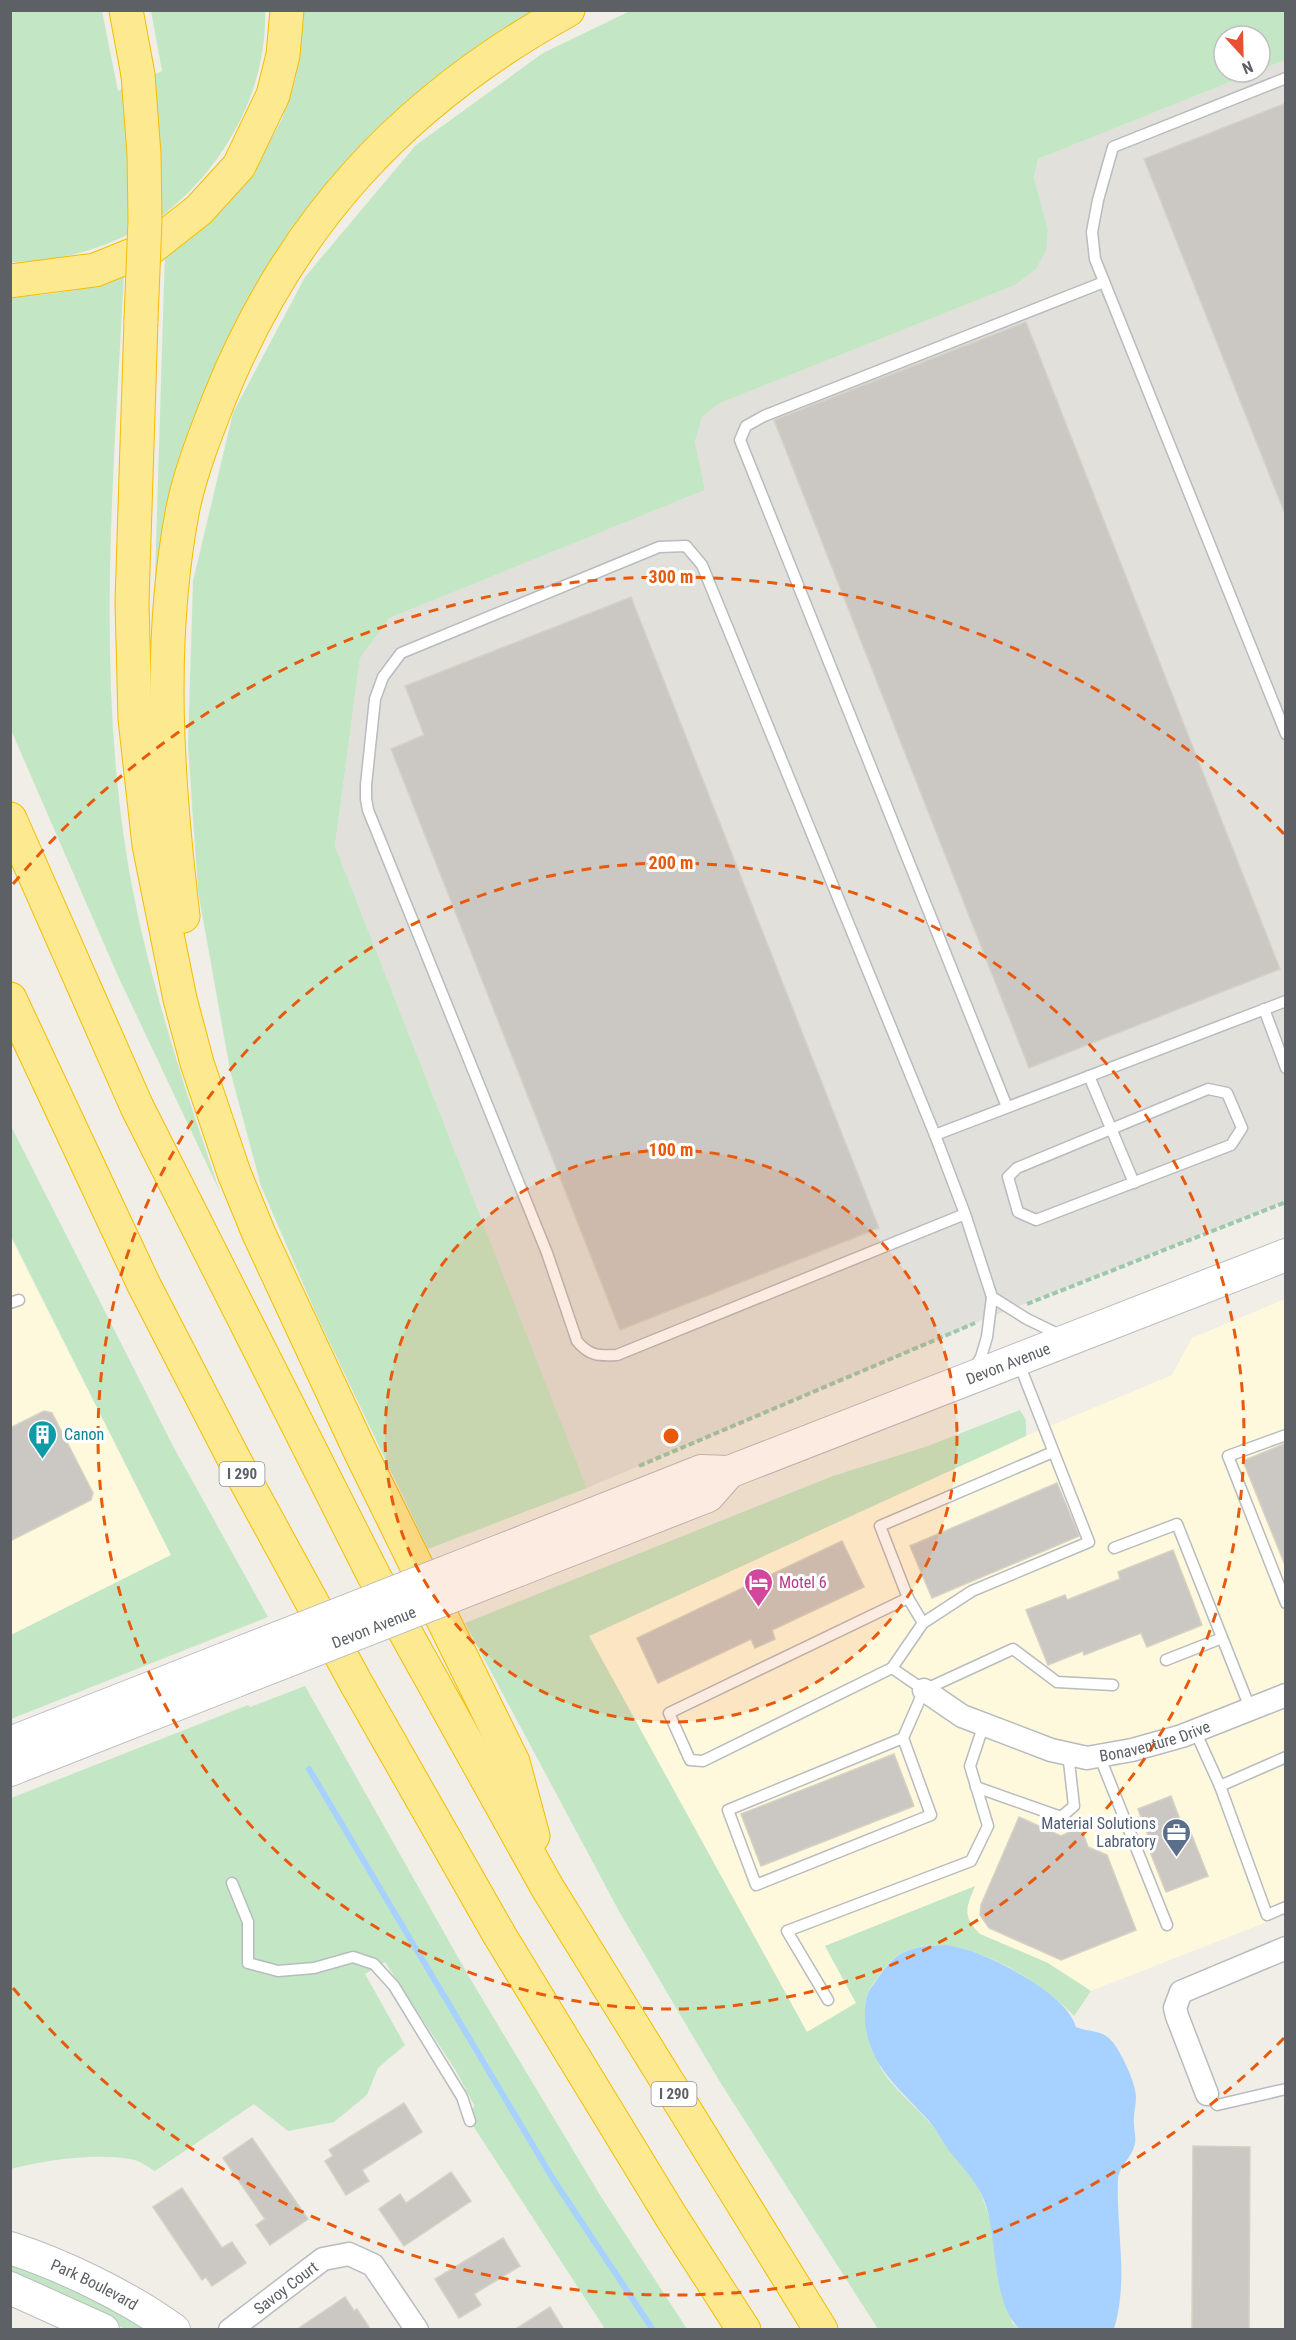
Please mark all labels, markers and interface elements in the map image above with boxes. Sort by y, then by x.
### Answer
north arrow [1212,24,1272,84]
text: N [1239,57,1256,78]
text: 300 m [649,566,693,587]
text: 200 m [649,852,693,873]
text: 100 m [649,1139,693,1160]
street label: Devon Avenue [963,1339,1053,1389]
building icon: Canon [27,1418,59,1460]
place label: Canon [64,1425,104,1444]
centre of rings [661,1426,681,1446]
road number: I 290 [220,1462,264,1486]
hotel icon: Motel 6 [742,1566,774,1608]
place label: Motel 6 [779,1573,827,1592]
street label: Devon Avenue [329,1602,419,1652]
street label: Bonaventure Drive [1098,1717,1213,1766]
place label: Material Solutions Labratory [1041,1814,1156,1851]
office icon: Material Solutions Labratory [1161,1816,1193,1858]
road number: I 290 [652,2082,696,2106]
street label: Park Boulevard [48,2255,141,2314]
street label: Savoy Court [250,2257,322,2318]

